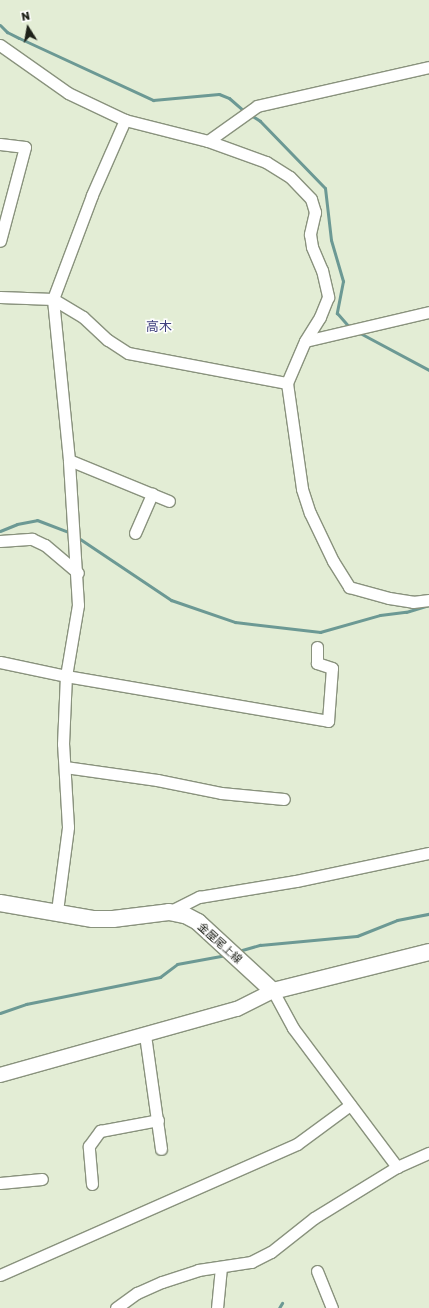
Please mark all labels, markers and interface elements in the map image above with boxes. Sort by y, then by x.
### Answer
north arrow [8,8,48,48]
text: N [20,9,31,23]
district label: 高木 [146,318,172,334]
street label: 金屋尾上線 [195,920,245,966]

